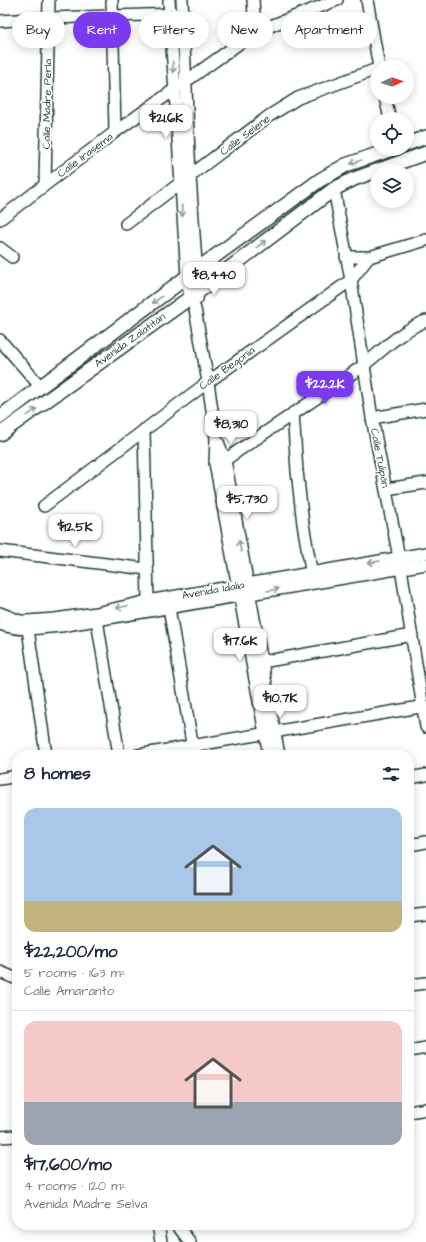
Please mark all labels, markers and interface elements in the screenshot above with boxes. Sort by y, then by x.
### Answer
chip: Buy [12,12,65,48]
chip: Rent [73,12,131,48]
chip: Filters [139,12,209,48]
chip: New [217,12,273,48]
chip: Apartment [281,12,377,48]
street label: Calle Madre Perla [39,58,55,149]
one-way arrow [169,60,176,73]
north arrow [370,60,414,104]
map controls [370,60,414,208]
pin: $21.6K [133,105,199,139]
text: $21.6K [149,109,183,127]
street label: Calle Selene [217,111,273,159]
button: locate [370,112,414,156]
street label: Calle Irasema [54,129,116,181]
one-way arrow [349,159,362,166]
button: layers [370,164,414,208]
one-way arrow [178,204,185,217]
one-way arrow [256,240,267,249]
pin: $8,440 [181,262,247,296]
text: $8,440 [192,266,236,284]
one-way arrow [152,295,163,304]
street label: Avenida Zalatitán [91,309,169,371]
street label: Calle Begonia [196,342,259,394]
pin: $22.2K [292,371,358,405]
text: $22.2K [305,375,345,393]
one-way arrow [26,407,37,416]
pin: $8,310 [198,411,264,445]
text: $8,310 [214,415,248,433]
street label: Calle Tulipán [367,427,393,489]
pin: $5,730 [214,486,280,520]
text: $5,730 [226,490,268,508]
pin: $12.5K [42,514,108,548]
text: $12.5K [57,518,93,536]
one-way arrow [236,539,244,552]
one-way arrow [368,558,381,566]
street label: Avenida Idalia [180,577,246,603]
one-way arrow [266,586,279,594]
one-way arrow [116,603,129,611]
pin: $17.6K [207,628,273,662]
text: $17.6K [223,632,257,650]
pin: $10.7K [247,685,313,719]
text: $10.7K [263,689,297,707]
text: 8 homes [24,762,91,786]
icon: filters [380,763,402,785]
icon: home [177,834,249,906]
text: $22,200/mo [24,940,118,964]
text: 5 rooms · 163 m² [24,964,126,982]
text: Calle Amaranto [24,982,114,1000]
icon: home [177,1047,249,1119]
text: $17,600/mo [24,1153,112,1177]
text: 4 rooms · 120 m² [24,1177,126,1195]
text: Avenida Madre Selva [24,1195,147,1213]

